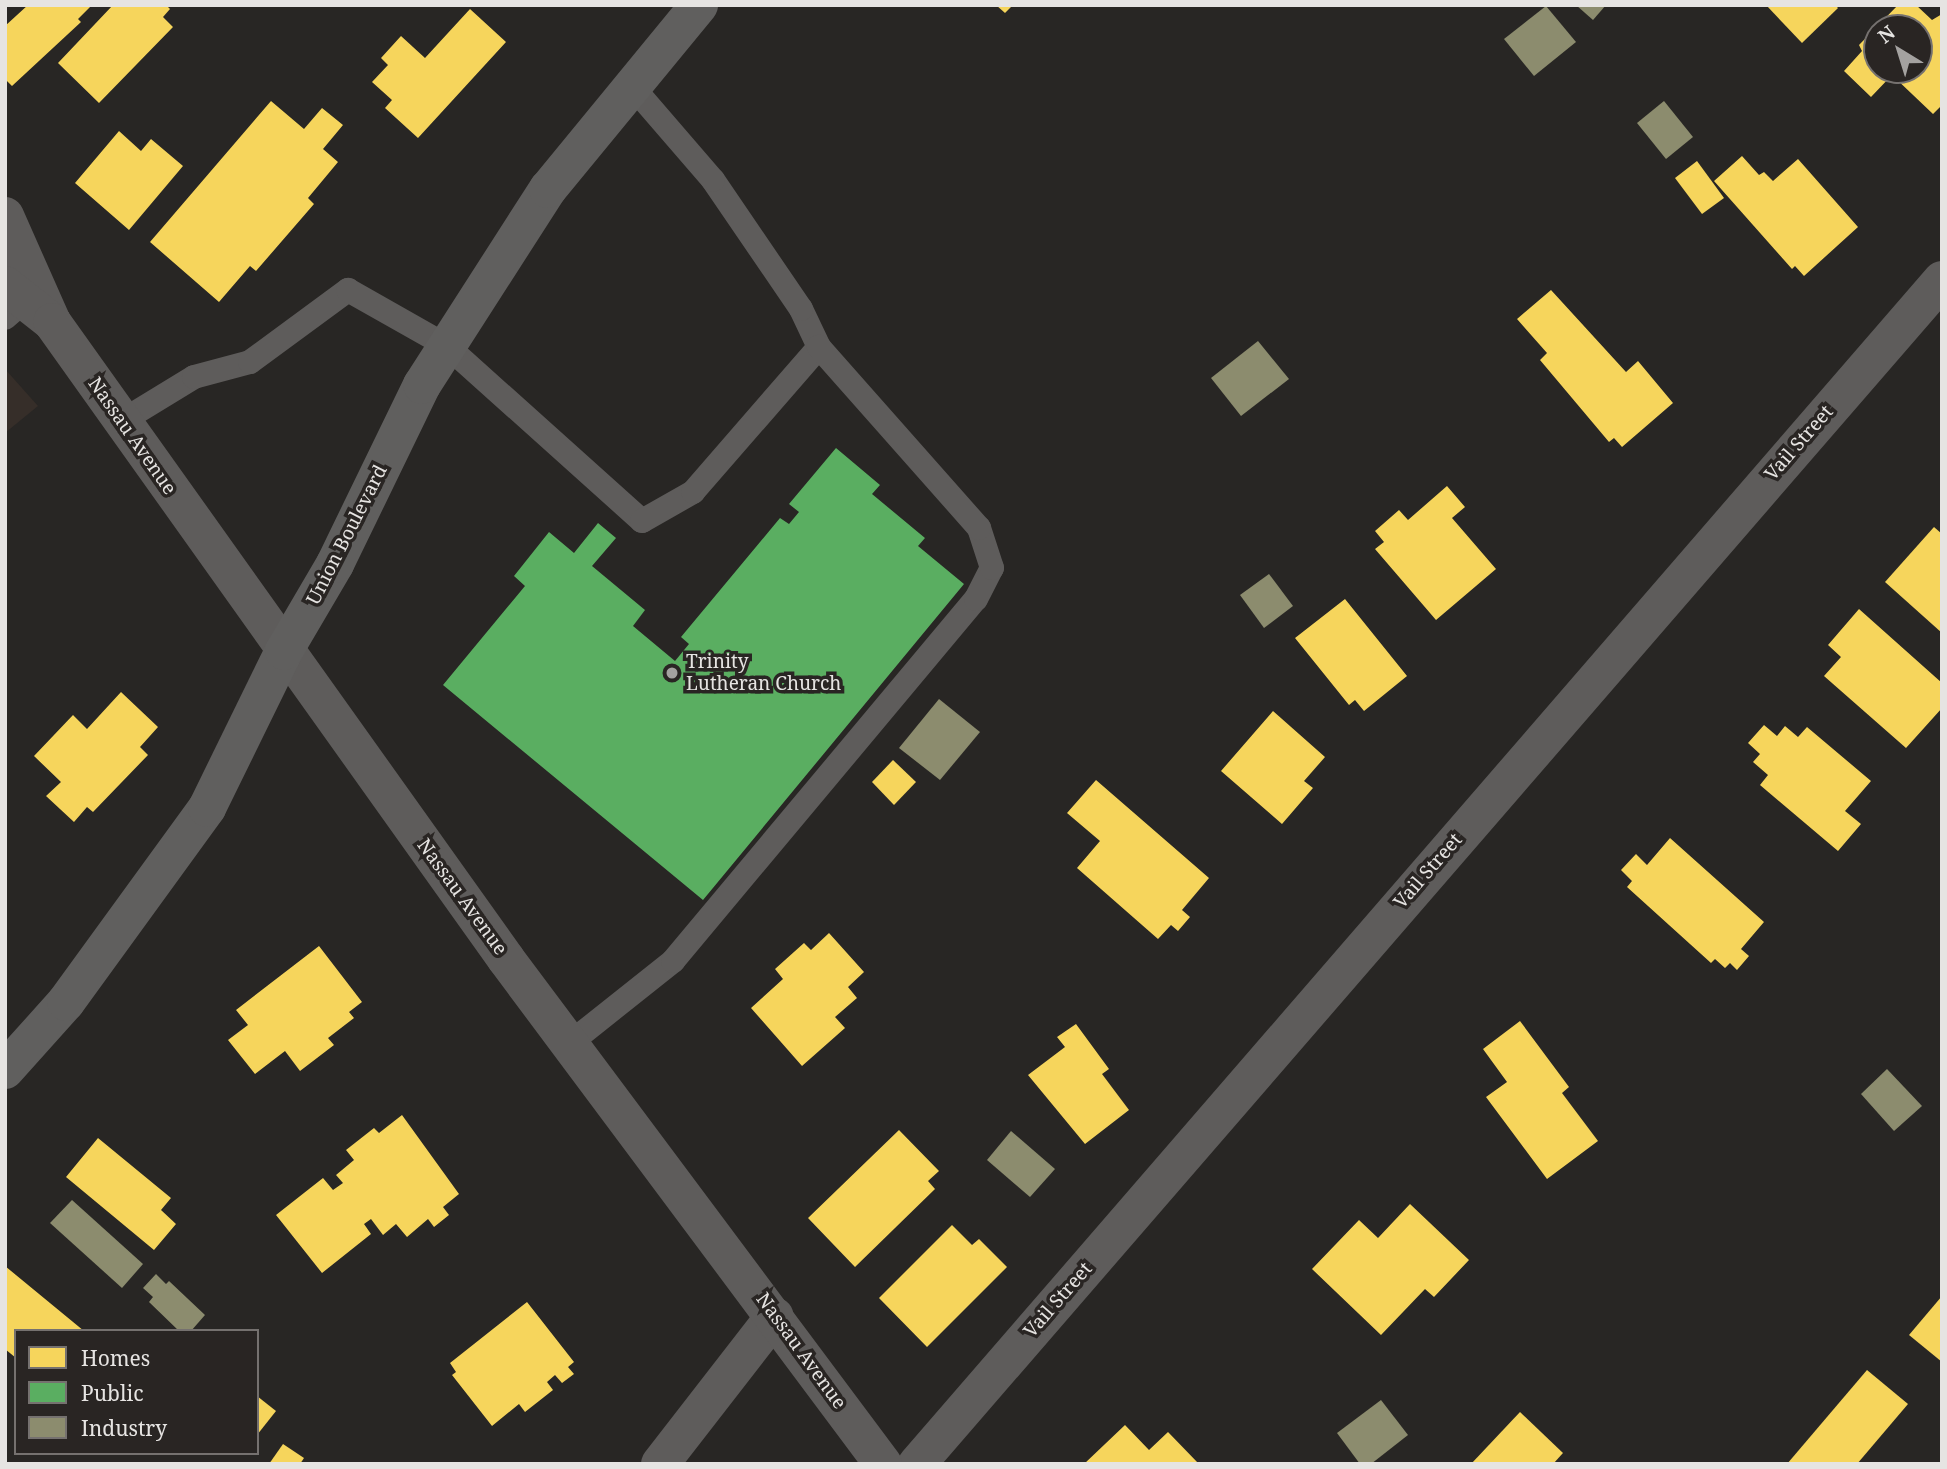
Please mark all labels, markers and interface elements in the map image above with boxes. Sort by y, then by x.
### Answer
north arrow [1863,14,1933,84]
text: N [1872,19,1900,49]
street label: Nassau Avenue [83,373,181,499]
street label: Vail Street [1760,401,1838,485]
street label: Union Boulevard [302,461,392,609]
place label: Trinity Lutheran Church [686,651,841,695]
marker: Trinity Lutheran Church [664,665,680,681]
street label: Vail Street [1389,829,1467,913]
street label: Nassau Avenue [412,835,512,959]
street label: Vail Street [1019,1258,1097,1342]
street label: Nassau Avenue [751,1289,851,1413]
legend [14,1329,259,1455]
text: Homes [81,1344,150,1372]
text: Public [81,1379,143,1407]
text: Industry [81,1414,167,1442]

